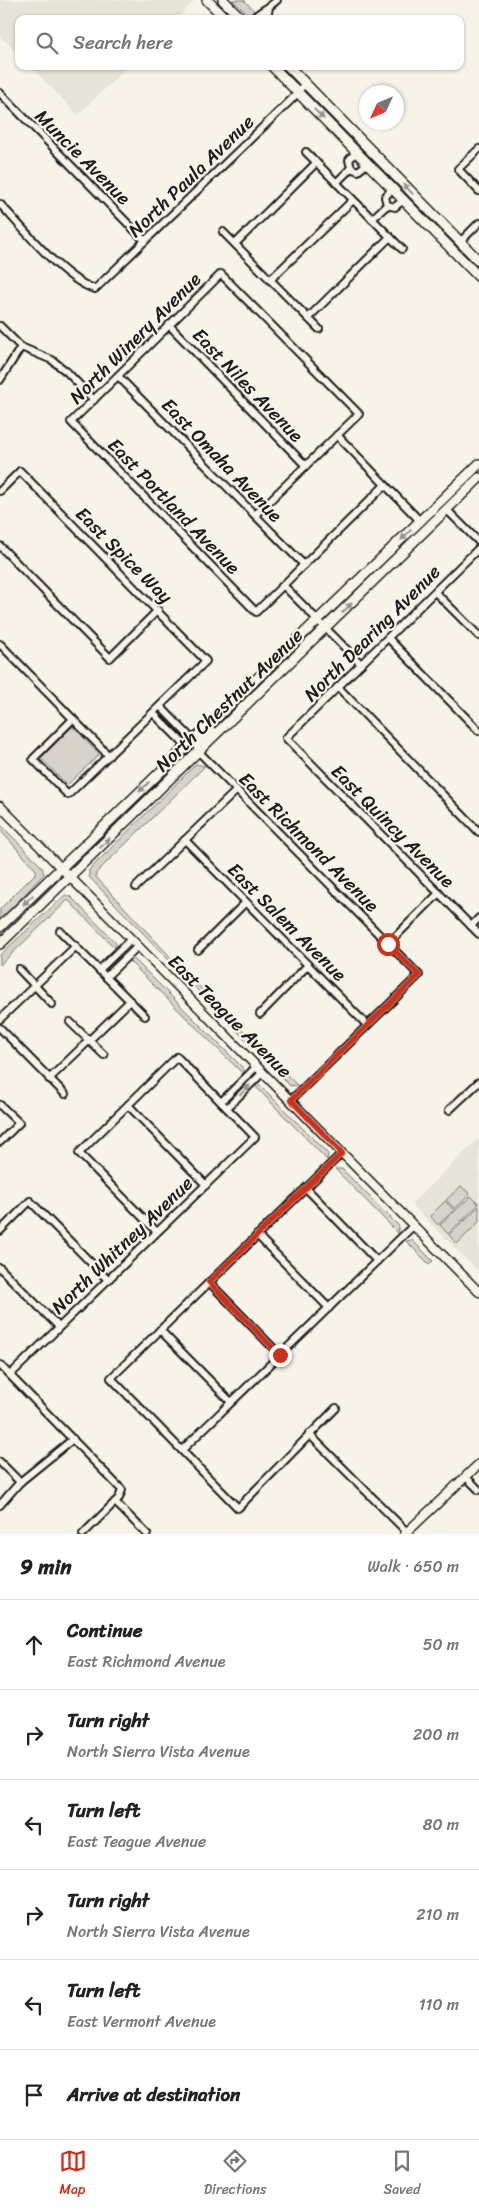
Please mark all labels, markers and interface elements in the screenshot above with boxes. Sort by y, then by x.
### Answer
search box [15,15,464,70]
text: Search here [73,26,173,59]
icon: search [33,29,61,57]
north arrow [359,85,404,130]
street label: Muncie Avenue [27,101,139,213]
street label: North Paula Avenue [120,106,262,245]
one-way arrow [312,107,324,119]
one-way arrow [402,183,414,195]
street label: North Winery Avenue [61,264,209,412]
street label: East Niles Avenue [184,320,312,450]
street label: East Omaha Avenue [153,390,291,530]
street label: East Portland Avenue [100,430,248,582]
street label: East Spice Way [67,498,181,612]
one-way arrow [401,529,413,541]
street label: North Dearing Avenue [295,556,449,710]
one-way arrow [341,602,353,614]
street label: North Chestnut Avenue [147,620,311,780]
street label: East Quincy Avenue [323,756,463,896]
street label: East Richmond Avenue [231,764,387,920]
one-way arrow [139,781,151,793]
one-way arrow [99,837,111,849]
street label: East Salem Avenue [219,854,355,990]
one-way arrow [22,894,34,906]
route start [377,933,400,956]
street label: East Teague Avenue [160,946,300,1086]
one-way arrow [238,1084,250,1096]
street label: North Whitney Avenue [43,1168,201,1322]
route end [269,1344,292,1367]
text: 9 min [20,1548,72,1586]
text: Walk · 650 m [368,1552,459,1581]
text: Continue [67,1614,143,1647]
text: 50 m [423,1630,459,1659]
icon: ahead [20,1631,48,1659]
text: East Richmond Avenue [67,1647,226,1676]
text: Turn right [67,1704,149,1737]
text: 200 m [413,1720,459,1749]
icon: right [20,1721,48,1749]
text: North Sierra Vista Avenue [67,1737,250,1766]
text: Turn left [67,1794,140,1827]
text: 80 m [423,1810,459,1839]
icon: left [20,1811,48,1839]
text: East Teague Avenue [67,1827,206,1856]
text: Turn right [67,1884,149,1917]
text: 210 m [416,1900,459,1929]
icon: right [20,1901,48,1929]
text: North Sierra Vista Avenue [67,1917,250,1946]
text: Turn left [67,1974,140,2007]
text: 110 m [419,1990,459,2019]
icon: left [20,1991,48,2019]
text: East Vermont Avenue [67,2007,216,2036]
text: Arrive at destination [67,2078,240,2111]
icon: arrive [20,2081,48,2109]
tab: Map [59,2147,87,2202]
tab: Directions [204,2147,266,2202]
tab: Saved [384,2147,420,2202]

